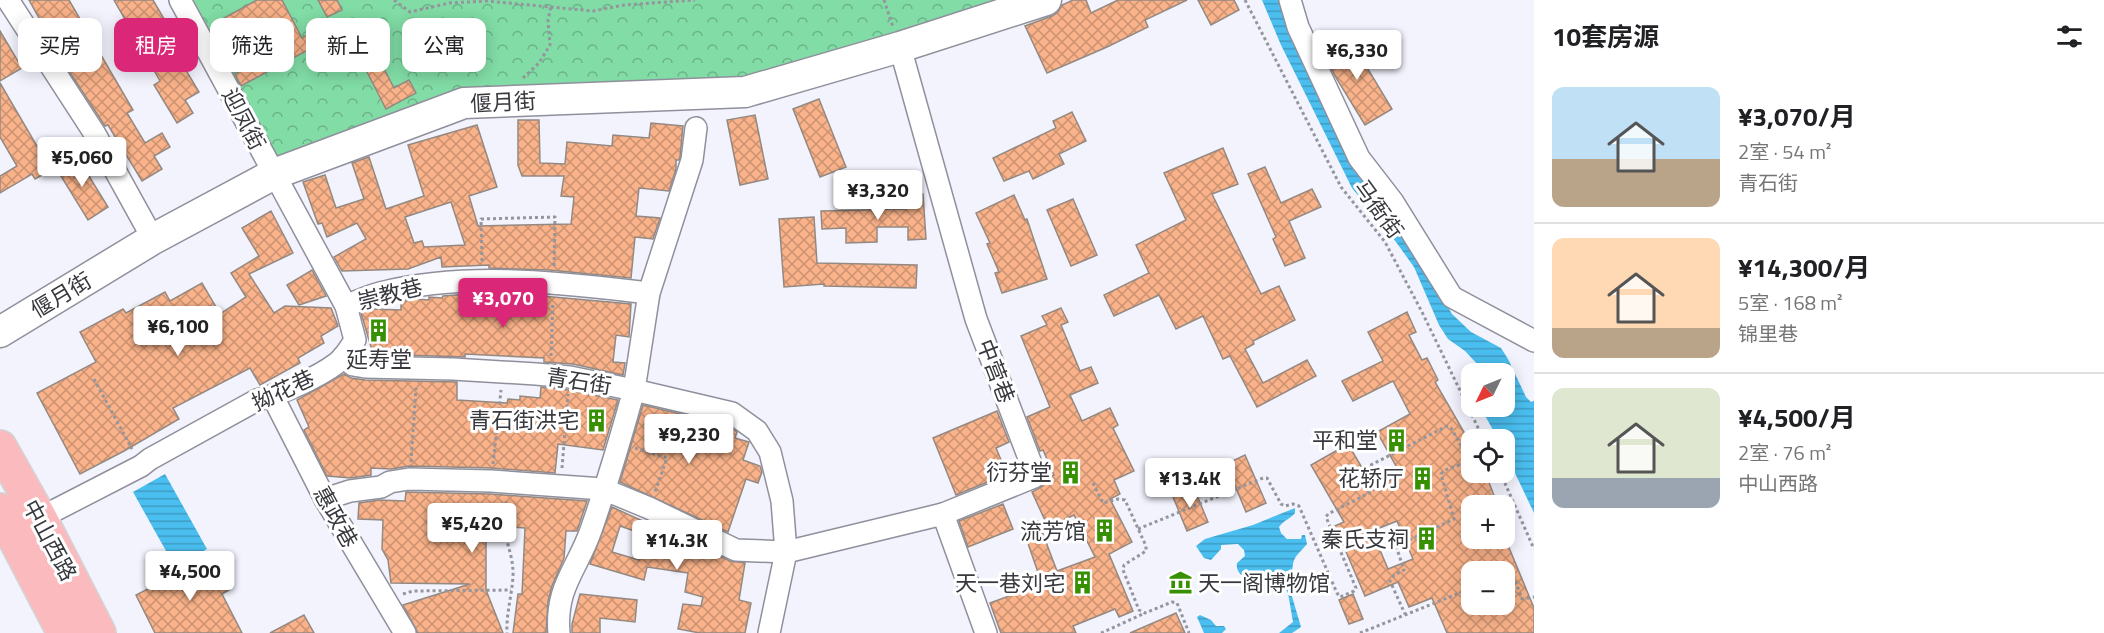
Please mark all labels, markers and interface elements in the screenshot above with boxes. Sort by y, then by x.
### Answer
text: 10套房源 [1552,17,1659,56]
chip: 买房 [18,18,102,72]
chip: 租房 [114,18,198,72]
chip: 筛选 [210,18,294,72]
chip: 新上 [306,18,390,72]
chip: 公寓 [402,18,486,72]
icon: filters [2053,20,2086,53]
pin: ¥6,330 [1308,30,1406,81]
text: ¥6,330 [1326,34,1388,65]
street label: 迎凤街 [213,82,275,156]
street label: 偃月街 [469,83,537,121]
text: ¥3,070/月 [1738,97,1856,136]
icon: home [1600,111,1672,183]
text: 2室 · 54 m² [1738,136,1831,167]
pin: ¥5,060 [33,137,131,188]
text: ¥5,060 [51,141,113,172]
text: 青石街 [1738,167,1798,198]
pin: ¥3,320 [829,170,927,221]
street label: 马衙街 [1346,172,1412,246]
text: ¥3,320 [847,174,909,205]
text: ¥14,300/月 [1738,248,1870,287]
icon: home [1600,262,1672,334]
street label: 偃月街 [24,263,98,327]
street label: 崇教巷 [354,270,426,318]
pin: ¥3,070 [454,278,552,329]
text: ¥3,070 [472,282,534,313]
text: 5室 · 168 m² [1738,287,1843,318]
pin: ¥6,100 [129,306,227,357]
text: ¥6,100 [147,310,209,341]
building icon: 延寿堂 [366,317,392,343]
text: 锦里巷 [1738,318,1798,349]
street label: 中营巷 [968,334,1024,408]
place label: 延寿堂 [346,342,412,376]
street label: 青石街 [544,359,614,403]
street label: 拗花巷 [246,361,320,419]
north arrow [1461,363,1515,417]
map controls [1461,363,1515,615]
text: ¥4,500/月 [1738,398,1856,437]
place label: 青石街洪宅 [469,403,579,437]
building icon: 青石街洪宅 [584,407,610,433]
icon: home [1600,412,1672,484]
pin: ¥9,230 [640,414,738,465]
text: ¥9,230 [658,418,720,449]
place label: 平和堂 [1312,423,1378,457]
building icon: 平和堂 [1383,427,1409,453]
button: locate [1461,429,1515,483]
text: 2室 · 76 m² [1738,437,1831,468]
place label: 衍芬堂 [986,455,1052,489]
pin: ¥13.4K [1141,458,1239,509]
building icon: 衍芬堂 [1057,459,1083,485]
place label: 花轿厅 [1338,461,1404,495]
text: ¥13.4K [1159,462,1221,493]
building icon: 花轿厅 [1409,465,1435,491]
text: 中山西路 [1738,468,1818,499]
street label: 惠政巷 [305,480,367,554]
street label: 中山西路 [14,493,86,587]
button: + [1461,495,1515,549]
pin: ¥5,420 [423,503,521,554]
text: ¥5,420 [441,507,503,538]
place label: 流芳馆 [1020,514,1086,548]
building icon: 流芳馆 [1091,518,1117,544]
pin: ¥14.3K [628,520,726,571]
place label: 秦氏支祠 [1321,522,1409,556]
text: ¥14.3K [646,524,708,555]
building icon: 秦氏支祠 [1414,526,1440,552]
pin: ¥4,500 [141,551,239,602]
text: ¥4,500 [159,555,221,586]
button: − [1461,561,1515,615]
place label: 天一巷刘宅 [955,566,1065,600]
place label: 天一阁博物馆 [1198,566,1330,600]
building icon: 天一巷刘宅 [1070,570,1096,596]
museum icon: 天一阁博物馆 [1167,570,1193,596]

